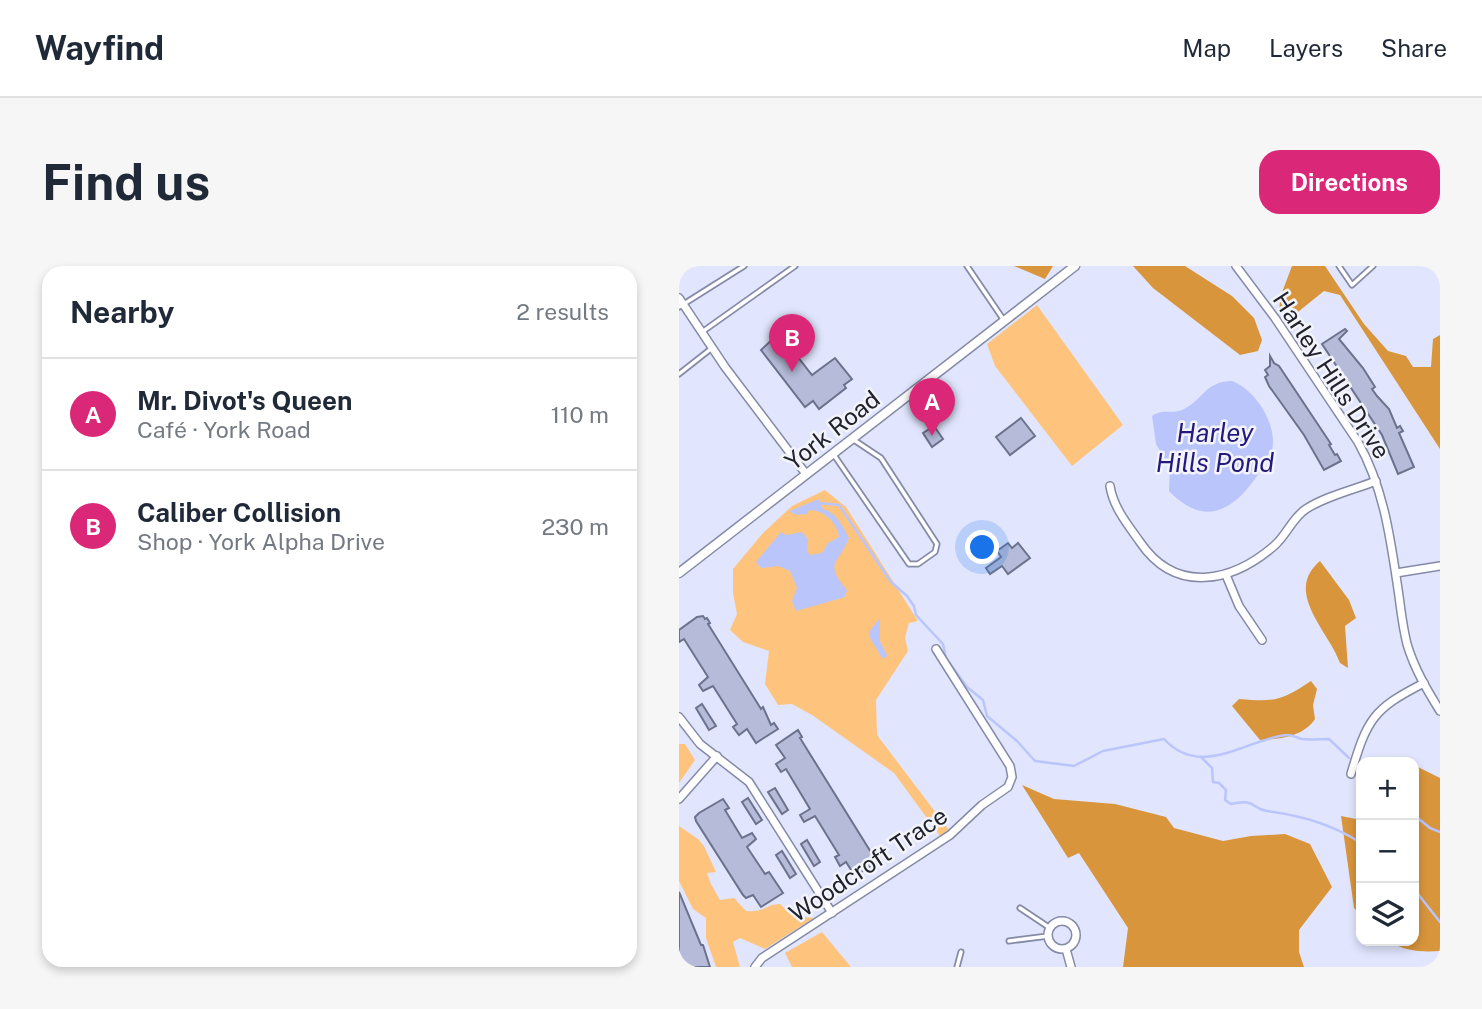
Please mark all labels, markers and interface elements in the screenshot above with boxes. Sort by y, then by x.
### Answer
text: Wayfind [35,29,164,67]
text: Map [1182,34,1231,62]
text: Layers [1269,34,1343,62]
text: Share [1381,34,1447,62]
button: Directions [1259,150,1440,214]
text: Find us [42,153,210,211]
street label: Harley Hills Drive [1268,286,1396,464]
text: Nearby [70,294,174,330]
text: 2 results [516,298,609,325]
pin: B [769,314,815,372]
pin: A [909,378,955,436]
street label: York Road [779,384,885,476]
text: Mr. Divot's Queen [137,385,352,416]
text: A [85,401,101,428]
text: 110 m [551,401,609,428]
text: Café · York Road [137,416,311,443]
water label: Harley Hills Pond [1156,417,1274,478]
text: Caliber Collision [137,497,341,528]
text: B [85,513,101,540]
text: 230 m [541,513,609,540]
text: Shop · York Alpha Drive [137,528,385,555]
your location [965,530,999,564]
map controls [1356,757,1419,946]
button: + [1356,757,1419,820]
street label: Woodcroft Trace [784,801,952,927]
button: − [1356,820,1419,883]
button: layers [1356,883,1419,946]

